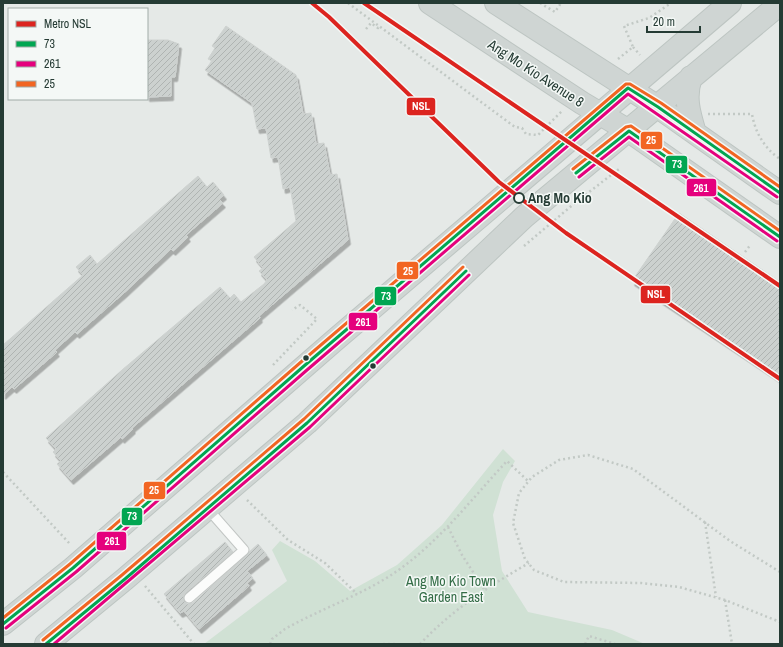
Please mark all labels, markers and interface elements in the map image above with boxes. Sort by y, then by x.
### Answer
legend [8,8,148,100]
scale bar [647,8,700,34]
text: 20 m [653,14,675,30]
text: Metro NSL [44,16,92,32]
street label: Ang Mo Kio Avenue 8 [484,35,587,111]
text: 73 [44,36,55,52]
text: 261 [44,56,61,72]
text: 25 [44,76,55,92]
line badge: NSL [406,97,436,116]
text: NSL [412,99,431,113]
line badge: 25 [640,131,663,150]
text: 25 [646,133,656,147]
line badge: 73 [665,155,688,174]
text: 73 [672,157,682,171]
line badge: 261 [686,178,717,197]
text: 261 [693,181,709,195]
place label: Ang Mo Kio [528,189,592,207]
marker: Ang Mo Kio [513,192,525,204]
line badge: 25 [396,261,419,280]
text: 25 [403,264,413,278]
line badge: NSL [640,285,671,304]
line badge: 73 [374,286,397,306]
text: NSL [647,287,666,301]
text: 73 [381,289,391,303]
line badge: 261 [348,312,378,331]
text: 261 [355,315,371,329]
unlabelled marker [301,353,311,363]
unlabelled marker [368,361,378,371]
line badge: 25 [143,481,166,500]
text: 25 [149,483,159,497]
line badge: 73 [121,507,143,526]
text: 73 [127,509,137,523]
line badge: 261 [96,531,127,551]
text: 261 [104,534,120,548]
park label: Ang Mo Kio Town Garden East [405,572,496,606]

